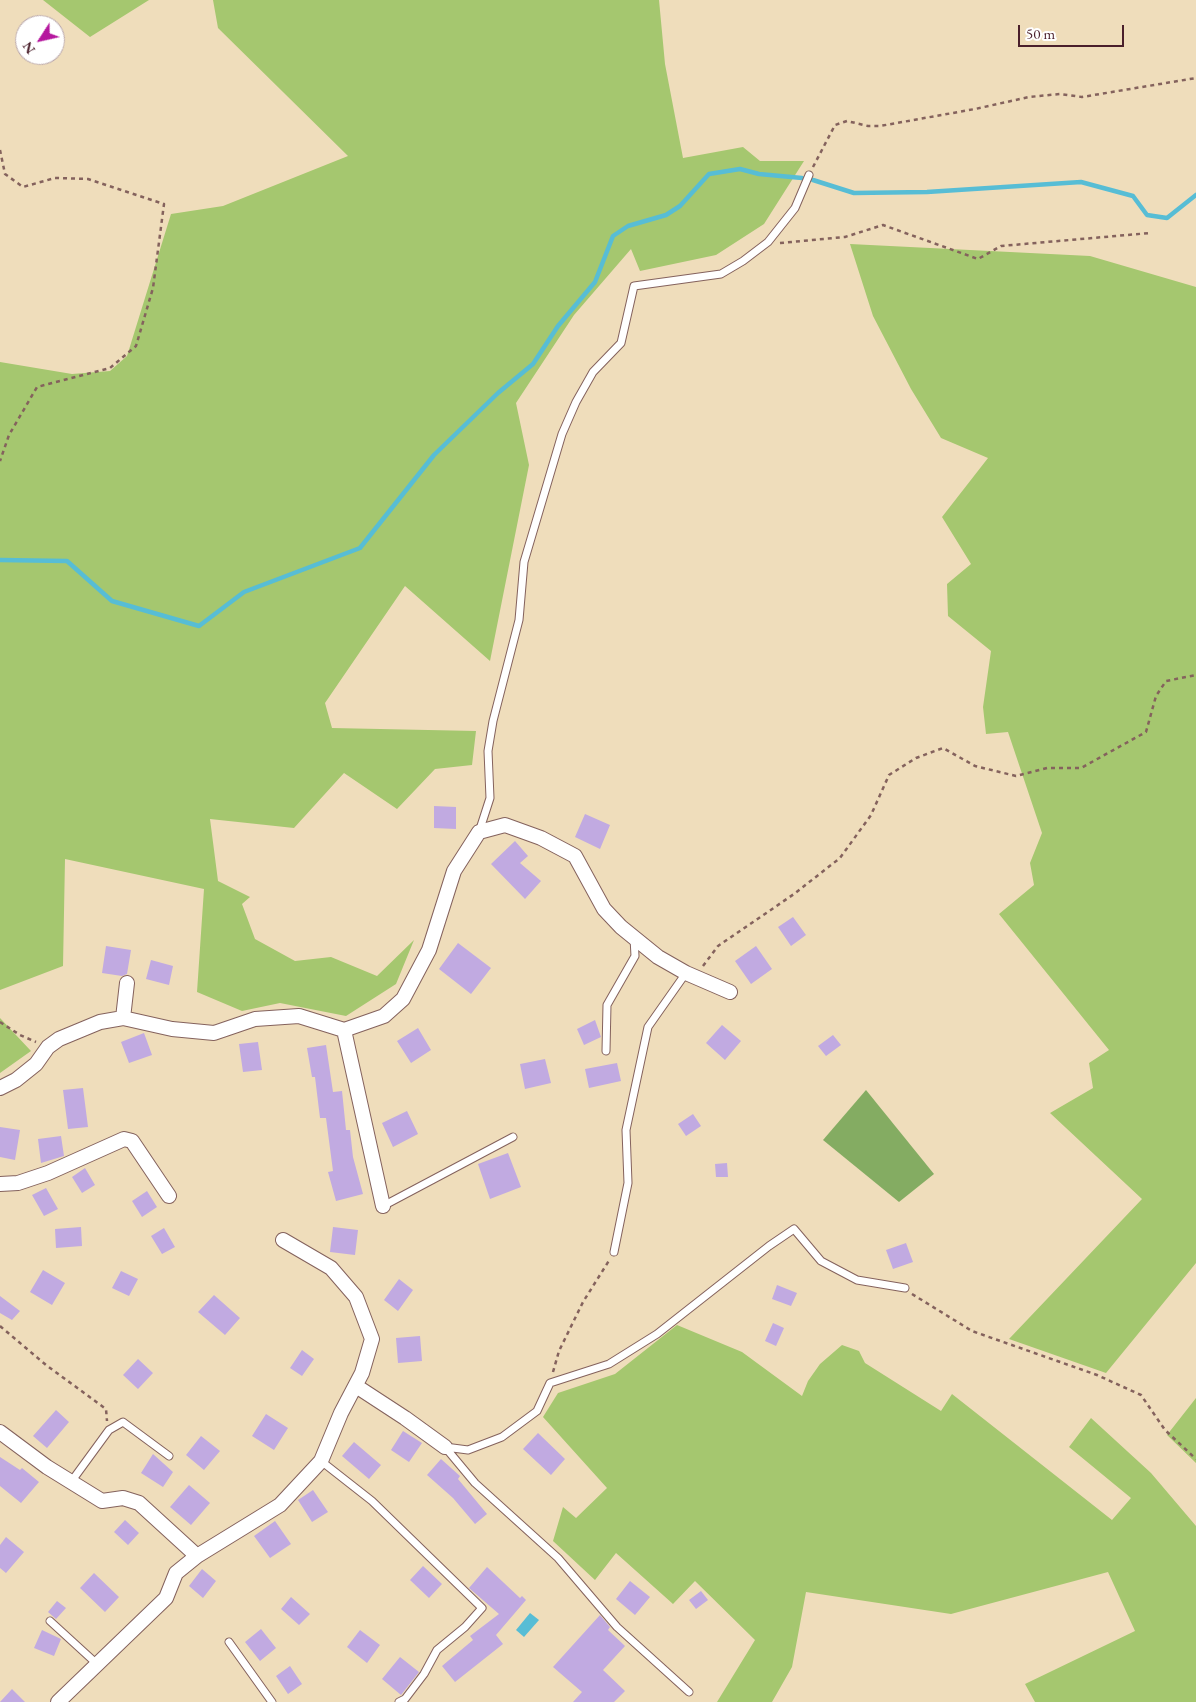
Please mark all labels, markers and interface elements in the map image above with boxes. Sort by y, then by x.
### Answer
north arrow [15,15,65,65]
scale bar [1021,15,1127,47]
text: 50 m [1026,24,1055,43]
text: N [18,38,39,58]

